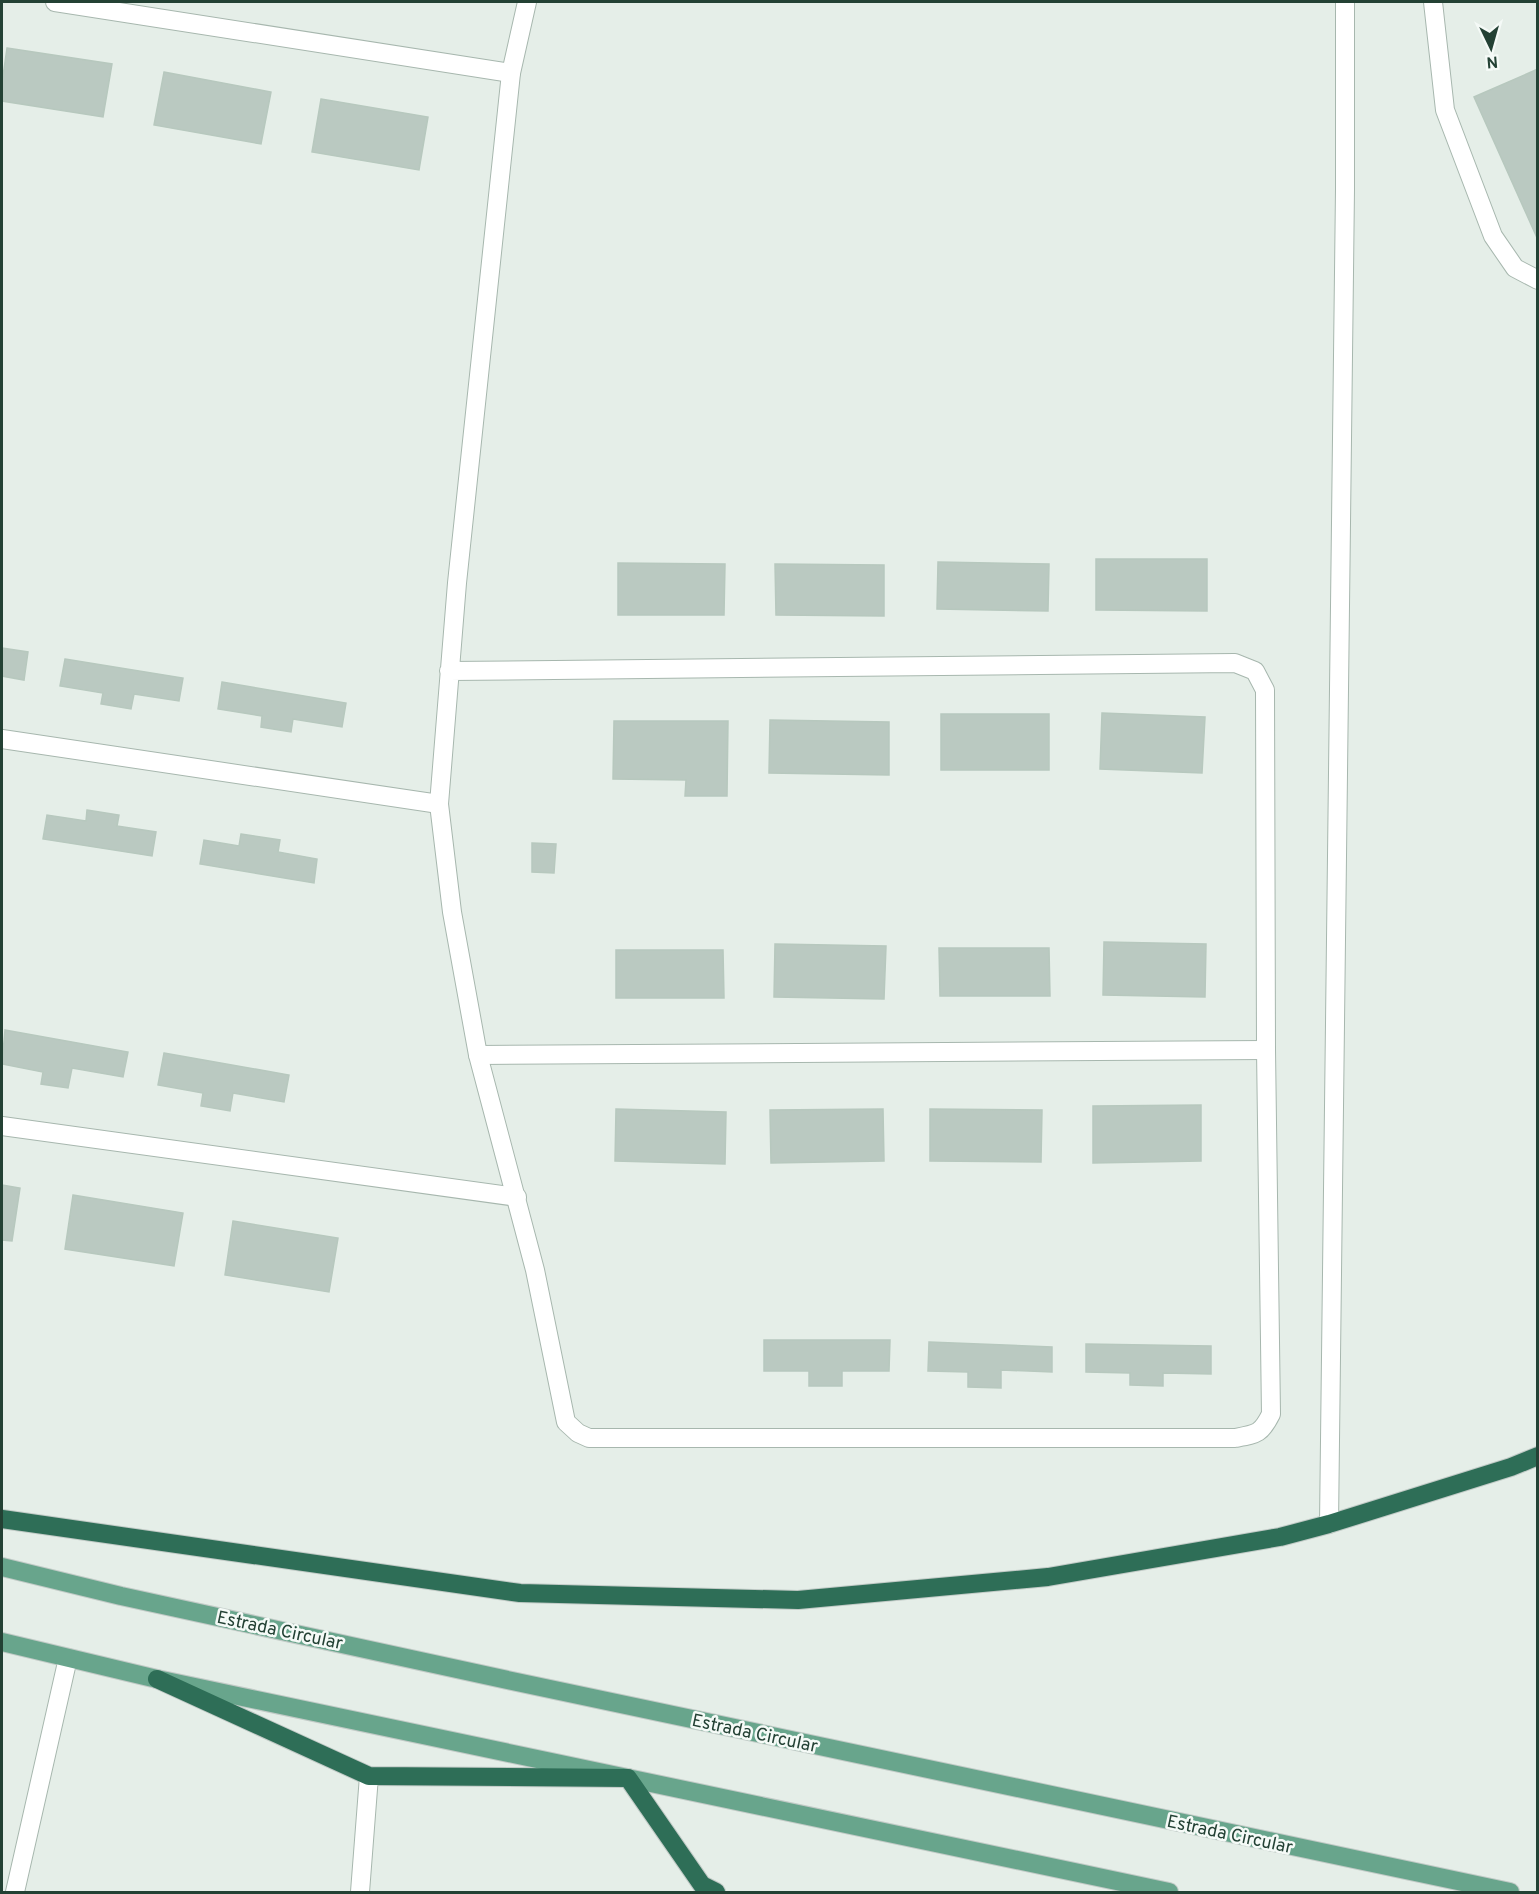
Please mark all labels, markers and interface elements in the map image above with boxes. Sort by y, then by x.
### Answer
north arrow [1461,18,1521,78]
text: N [1486,50,1499,71]
street label: Estrada Circular [215,1607,345,1656]
street label: Estrada Circular [690,1710,820,1759]
street label: Estrada Circular [1165,1811,1295,1860]

